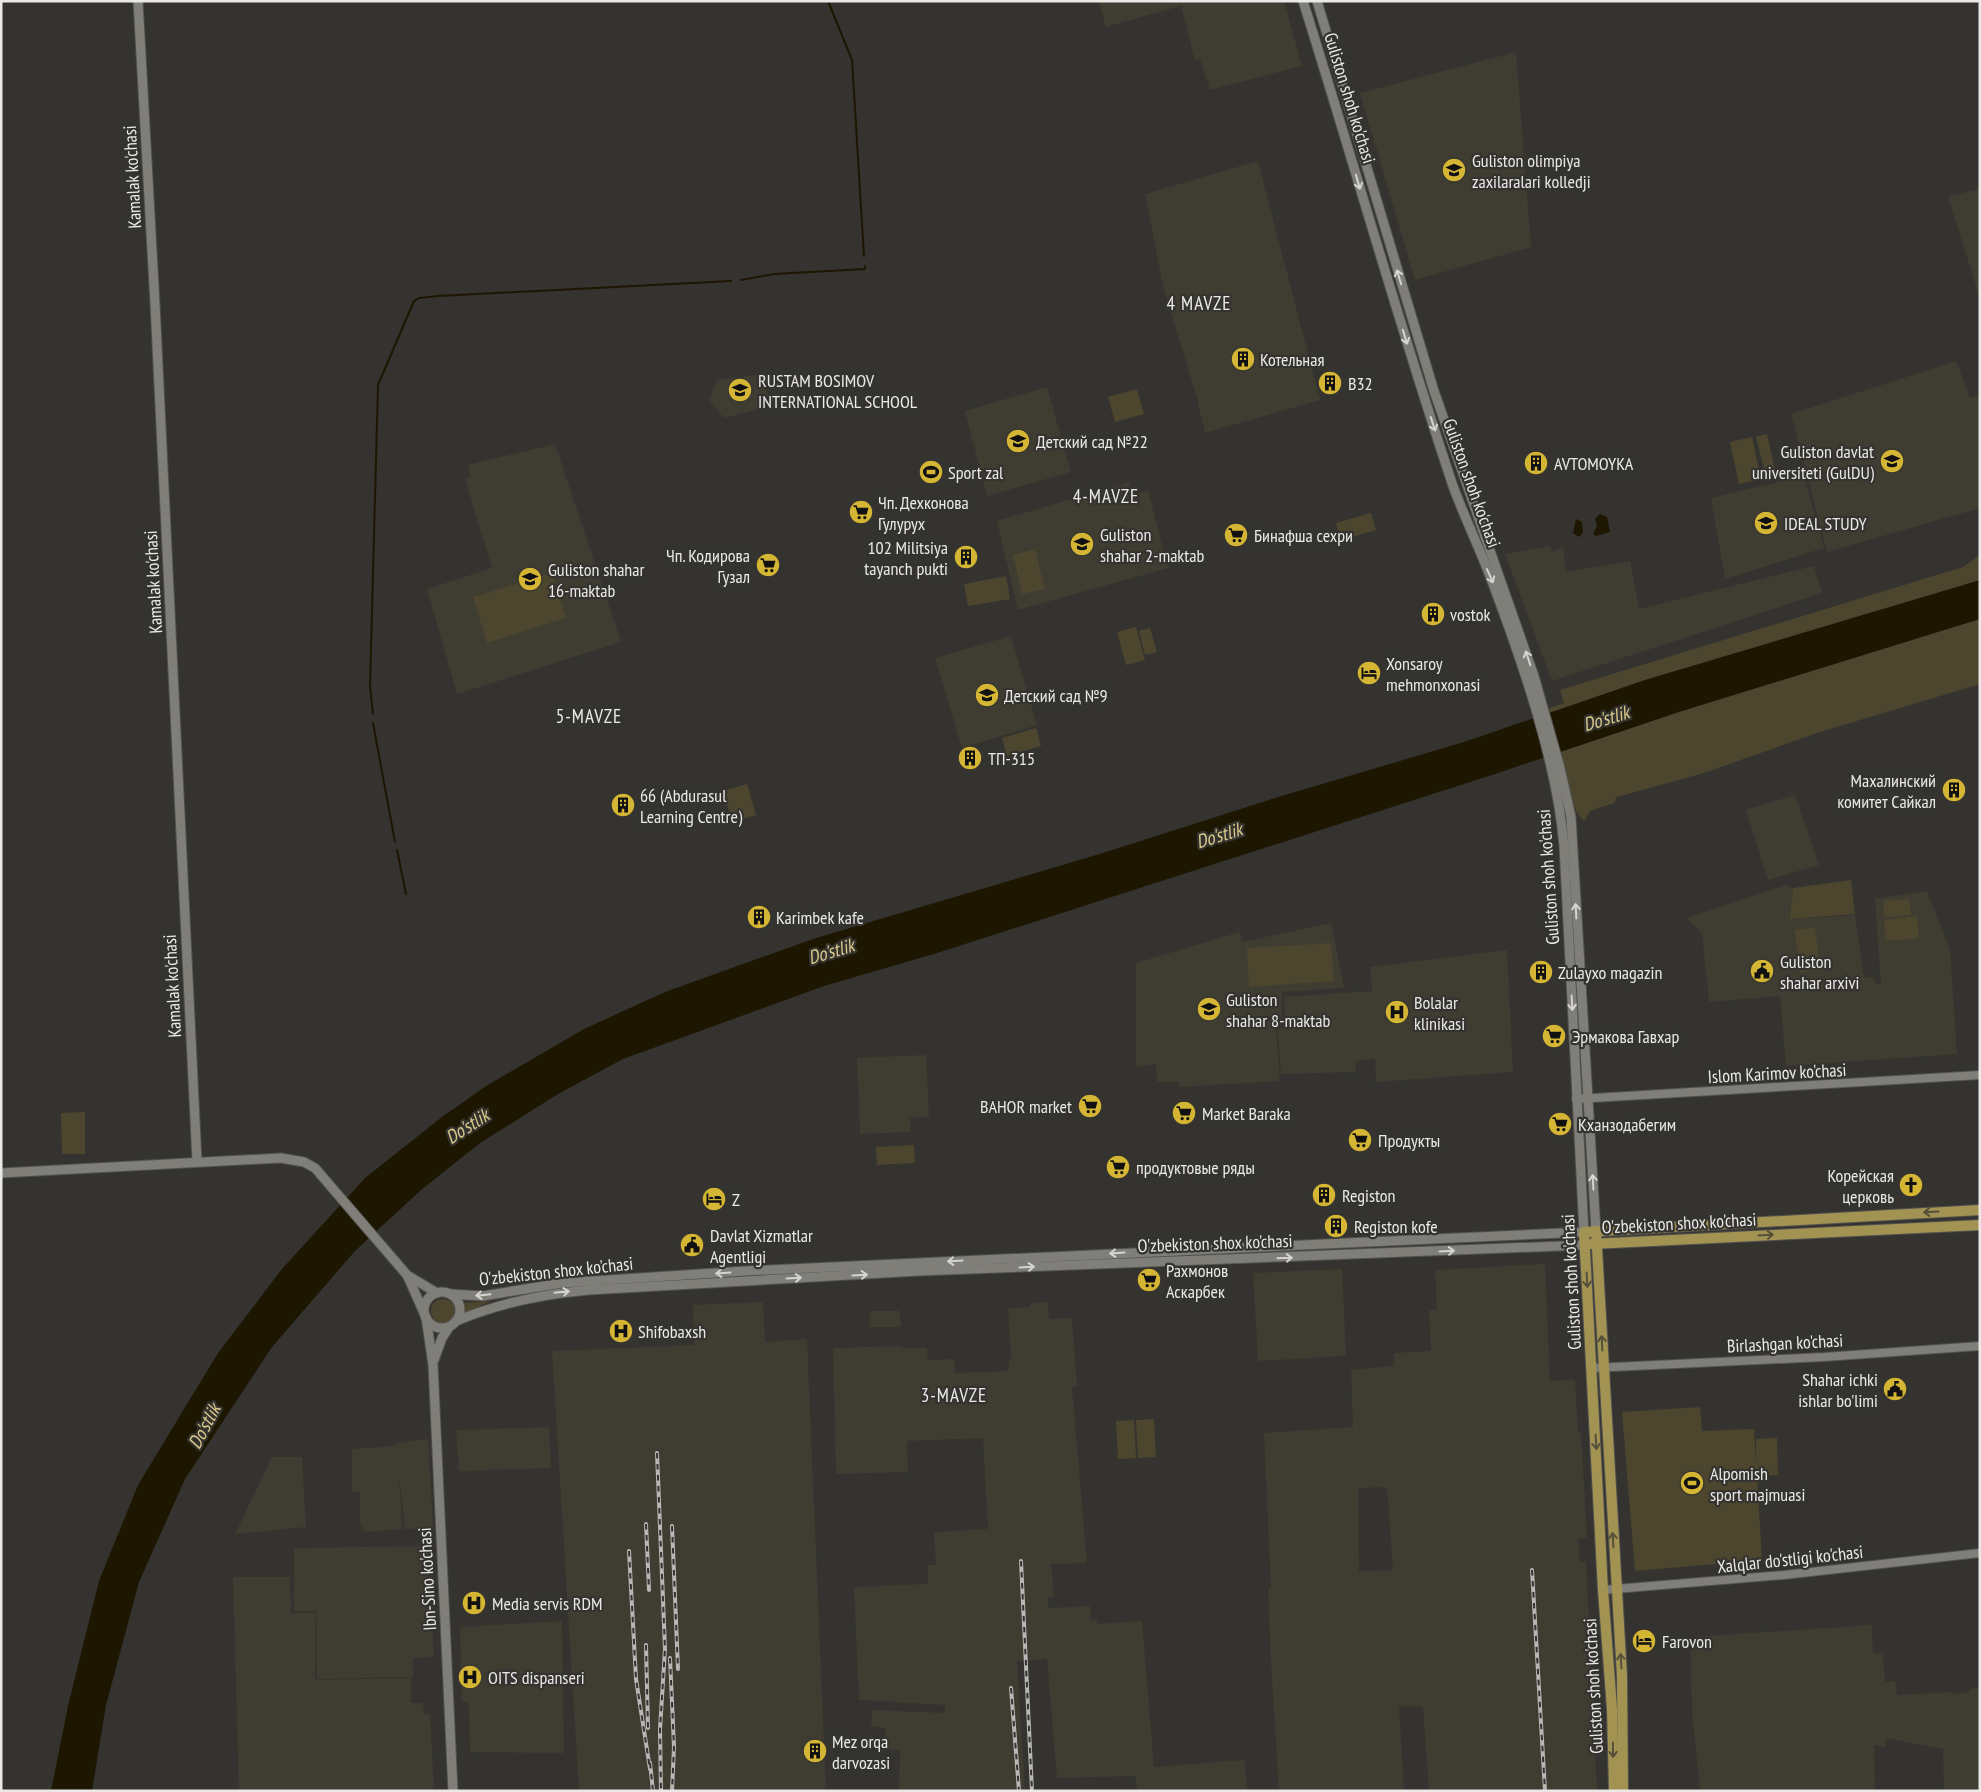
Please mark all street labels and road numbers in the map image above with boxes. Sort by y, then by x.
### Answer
street label: Guliston shoh ko'chasi [1319,30,1381,166]
street label: Kamalak ko'chasi [118,125,146,229]
street label: Guliston shoh ko'chasi [1438,415,1506,551]
street label: Kamalak ko'chasi [139,530,167,634]
street label: Guliston shoh ko'chasi [1532,808,1564,946]
street label: Kamalak ko'chasi [158,934,186,1038]
street label: Islom Karimov ko'chasi [1707,1058,1847,1088]
street label: O'zbekiston shox ko'chasi [1601,1207,1757,1239]
street label: Guliston shoh ko'chasi [1556,1214,1586,1350]
street label: O'zbekiston shox ko'chasi [1137,1229,1293,1257]
street label: O'zbekiston shox ko'chasi [478,1251,634,1291]
street label: Birlashgan ko'chasi [1726,1328,1844,1358]
street label: Ibn-Sino ko'chasi [413,1527,441,1631]
street label: Xalqlar do'stligi ko'chasi [1716,1540,1864,1578]
street label: Guliston shoh ko'chasi [1578,1618,1608,1754]

